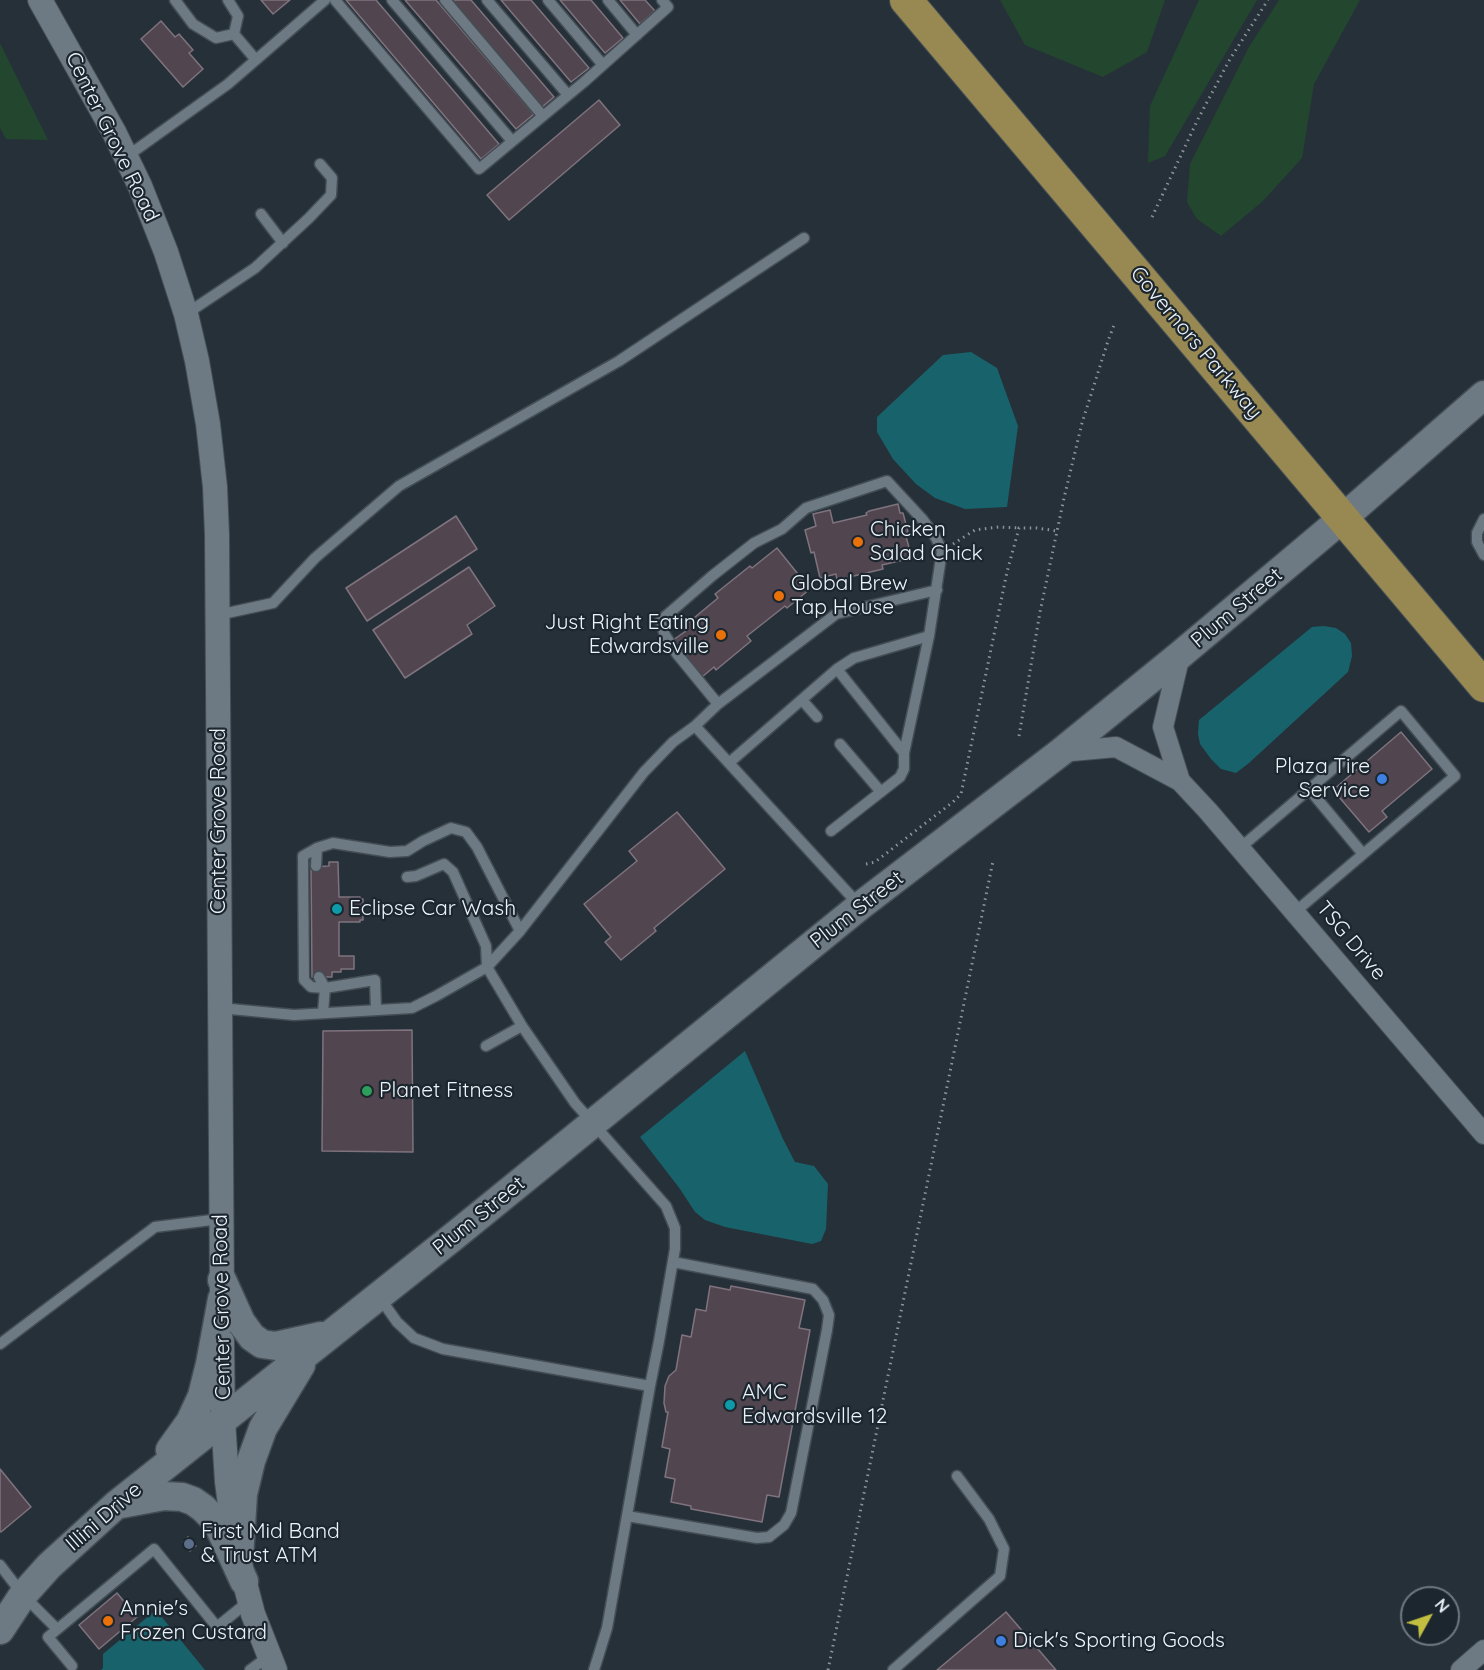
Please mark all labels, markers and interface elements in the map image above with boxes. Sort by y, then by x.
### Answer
street label: Center Grove Road [60,48,164,226]
street label: Governors Parkway [1125,262,1267,424]
place label: Chicken Salad Chick [870,517,983,567]
marker: Chicken Salad Chick [851,535,865,549]
street label: Plum Street [1186,563,1288,653]
place label: Global Brew Tap House [791,571,908,621]
marker: Global Brew Tap House [772,589,786,603]
place label: Just Right Eating Edwardsville [544,610,709,660]
marker: Just Right Eating Edwardsville [714,628,728,642]
street label: Center Grove Road [206,728,232,914]
place label: Plaza Tire Service [1275,754,1370,804]
marker: Plaza Tire Service [1375,772,1389,786]
street label: Plum Street [805,866,909,954]
place label: Eclipse Car Wash [349,896,516,922]
street label: TSG Drive [1311,896,1391,986]
marker: Eclipse Car Wash [330,902,344,916]
place label: Planet Fitness [379,1078,513,1104]
marker: Planet Fitness [360,1084,374,1098]
street label: Plum Street [428,1171,530,1261]
street label: Center Grove Road [208,1214,236,1400]
place label: AMC Edwardsville 12 [742,1380,887,1430]
marker: AMC Edwardsville 12 [723,1398,737,1412]
street label: Illini Drive [61,1477,147,1557]
place label: First Mid Band & Trust ATM [201,1519,340,1569]
marker: First Mid Band & Trust ATM [182,1537,196,1551]
north arrow [1400,1586,1460,1646]
text: N [1431,1595,1454,1617]
place label: Annie's Frozen Custard [120,1596,267,1646]
marker: Annie's Frozen Custard [101,1614,115,1628]
place label: Dick's Sporting Goods [1013,1628,1225,1654]
marker: Dick's Sporting Goods [994,1634,1008,1648]

